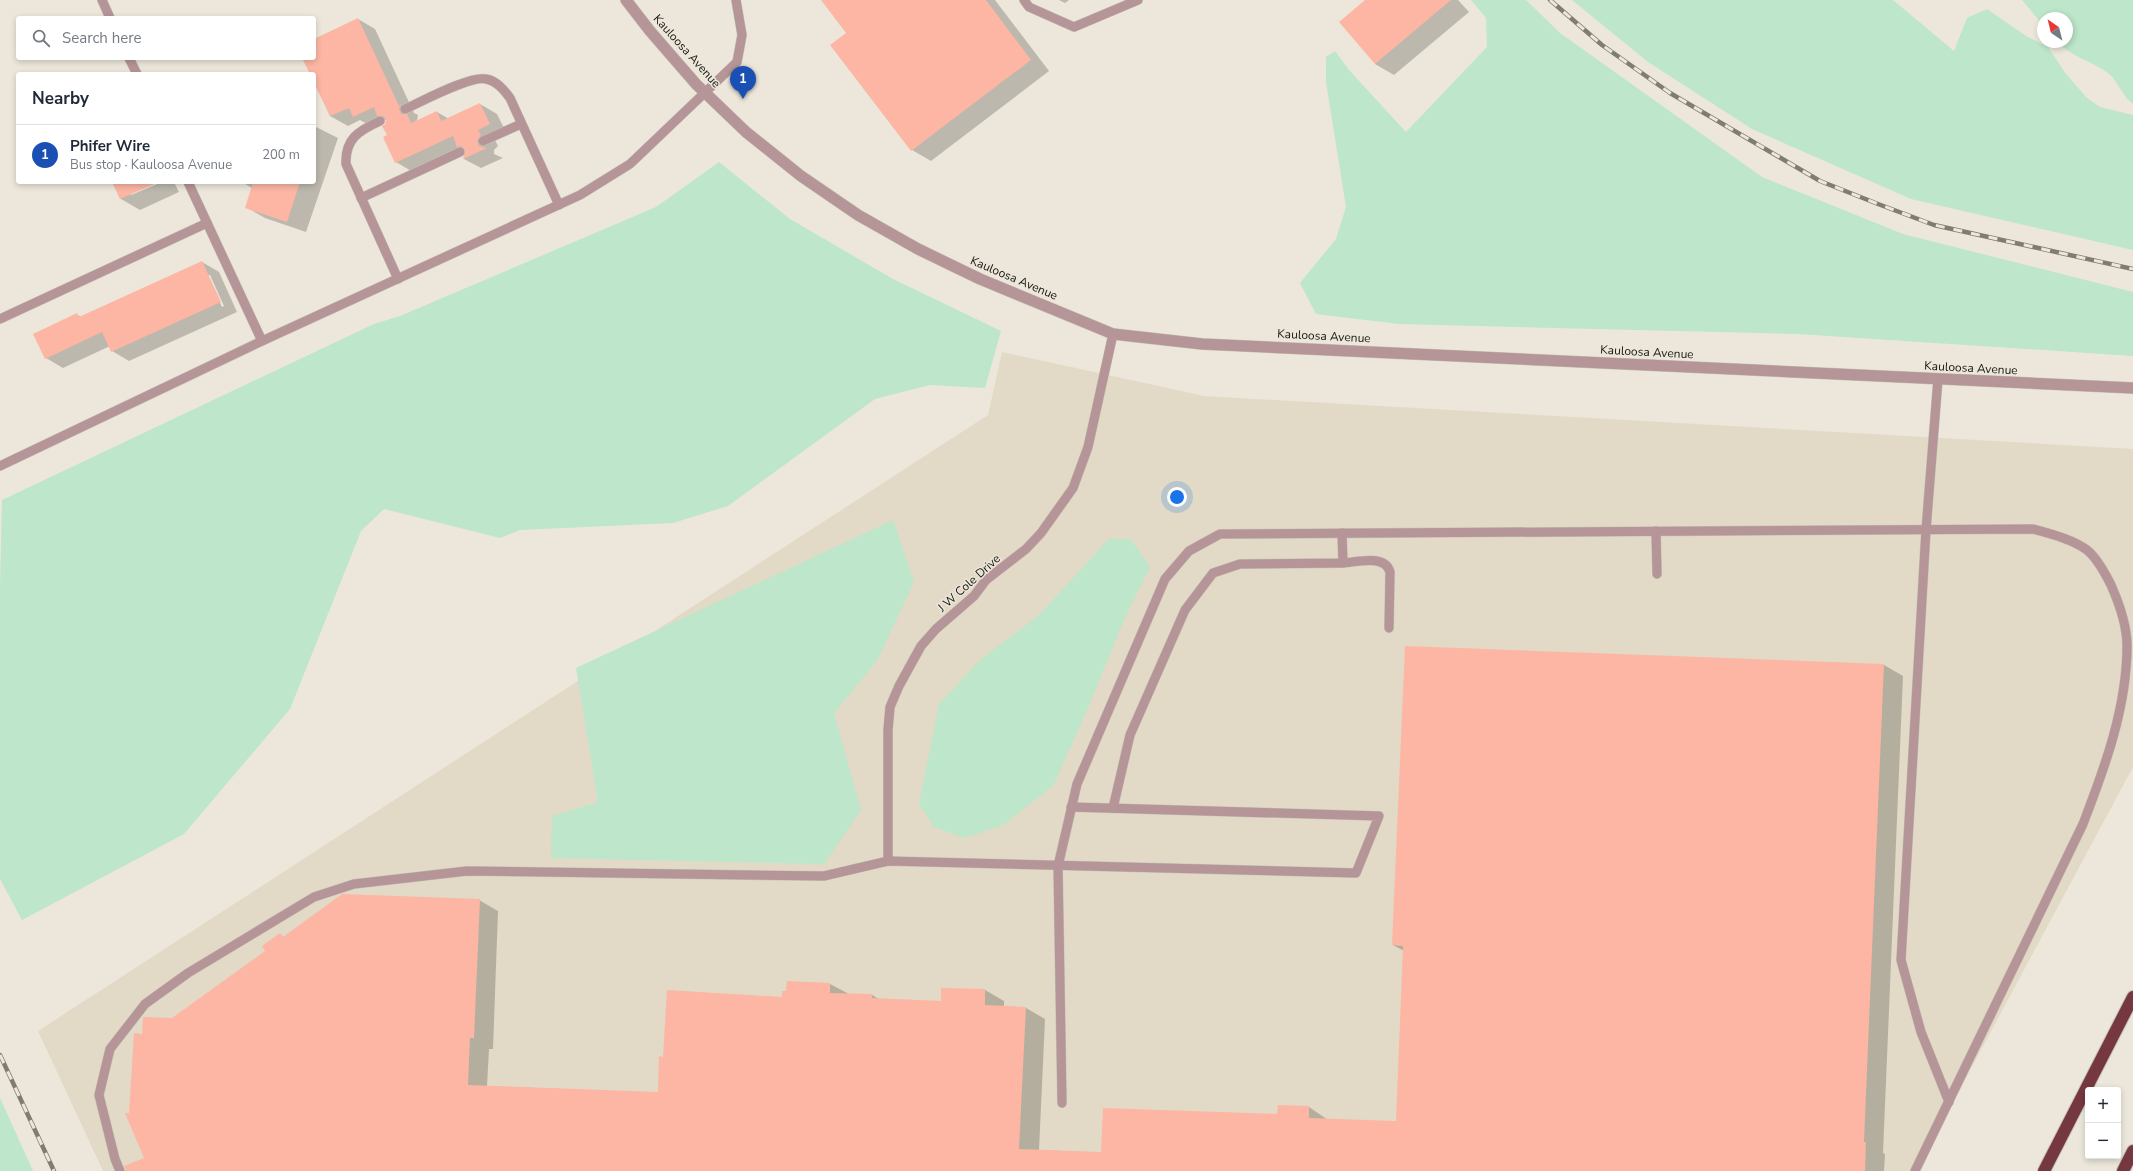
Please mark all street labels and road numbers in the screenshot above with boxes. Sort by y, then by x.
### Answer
street label: Kauloosa Avenue [650,11,724,91]
street label: Kauloosa Avenue [968,252,1060,304]
street label: Kauloosa Avenue [1277,326,1371,346]
street label: Kauloosa Avenue [1600,342,1694,362]
street label: Kauloosa Avenue [1924,358,2018,378]
street label: J W Cole Drive [934,551,1004,616]

